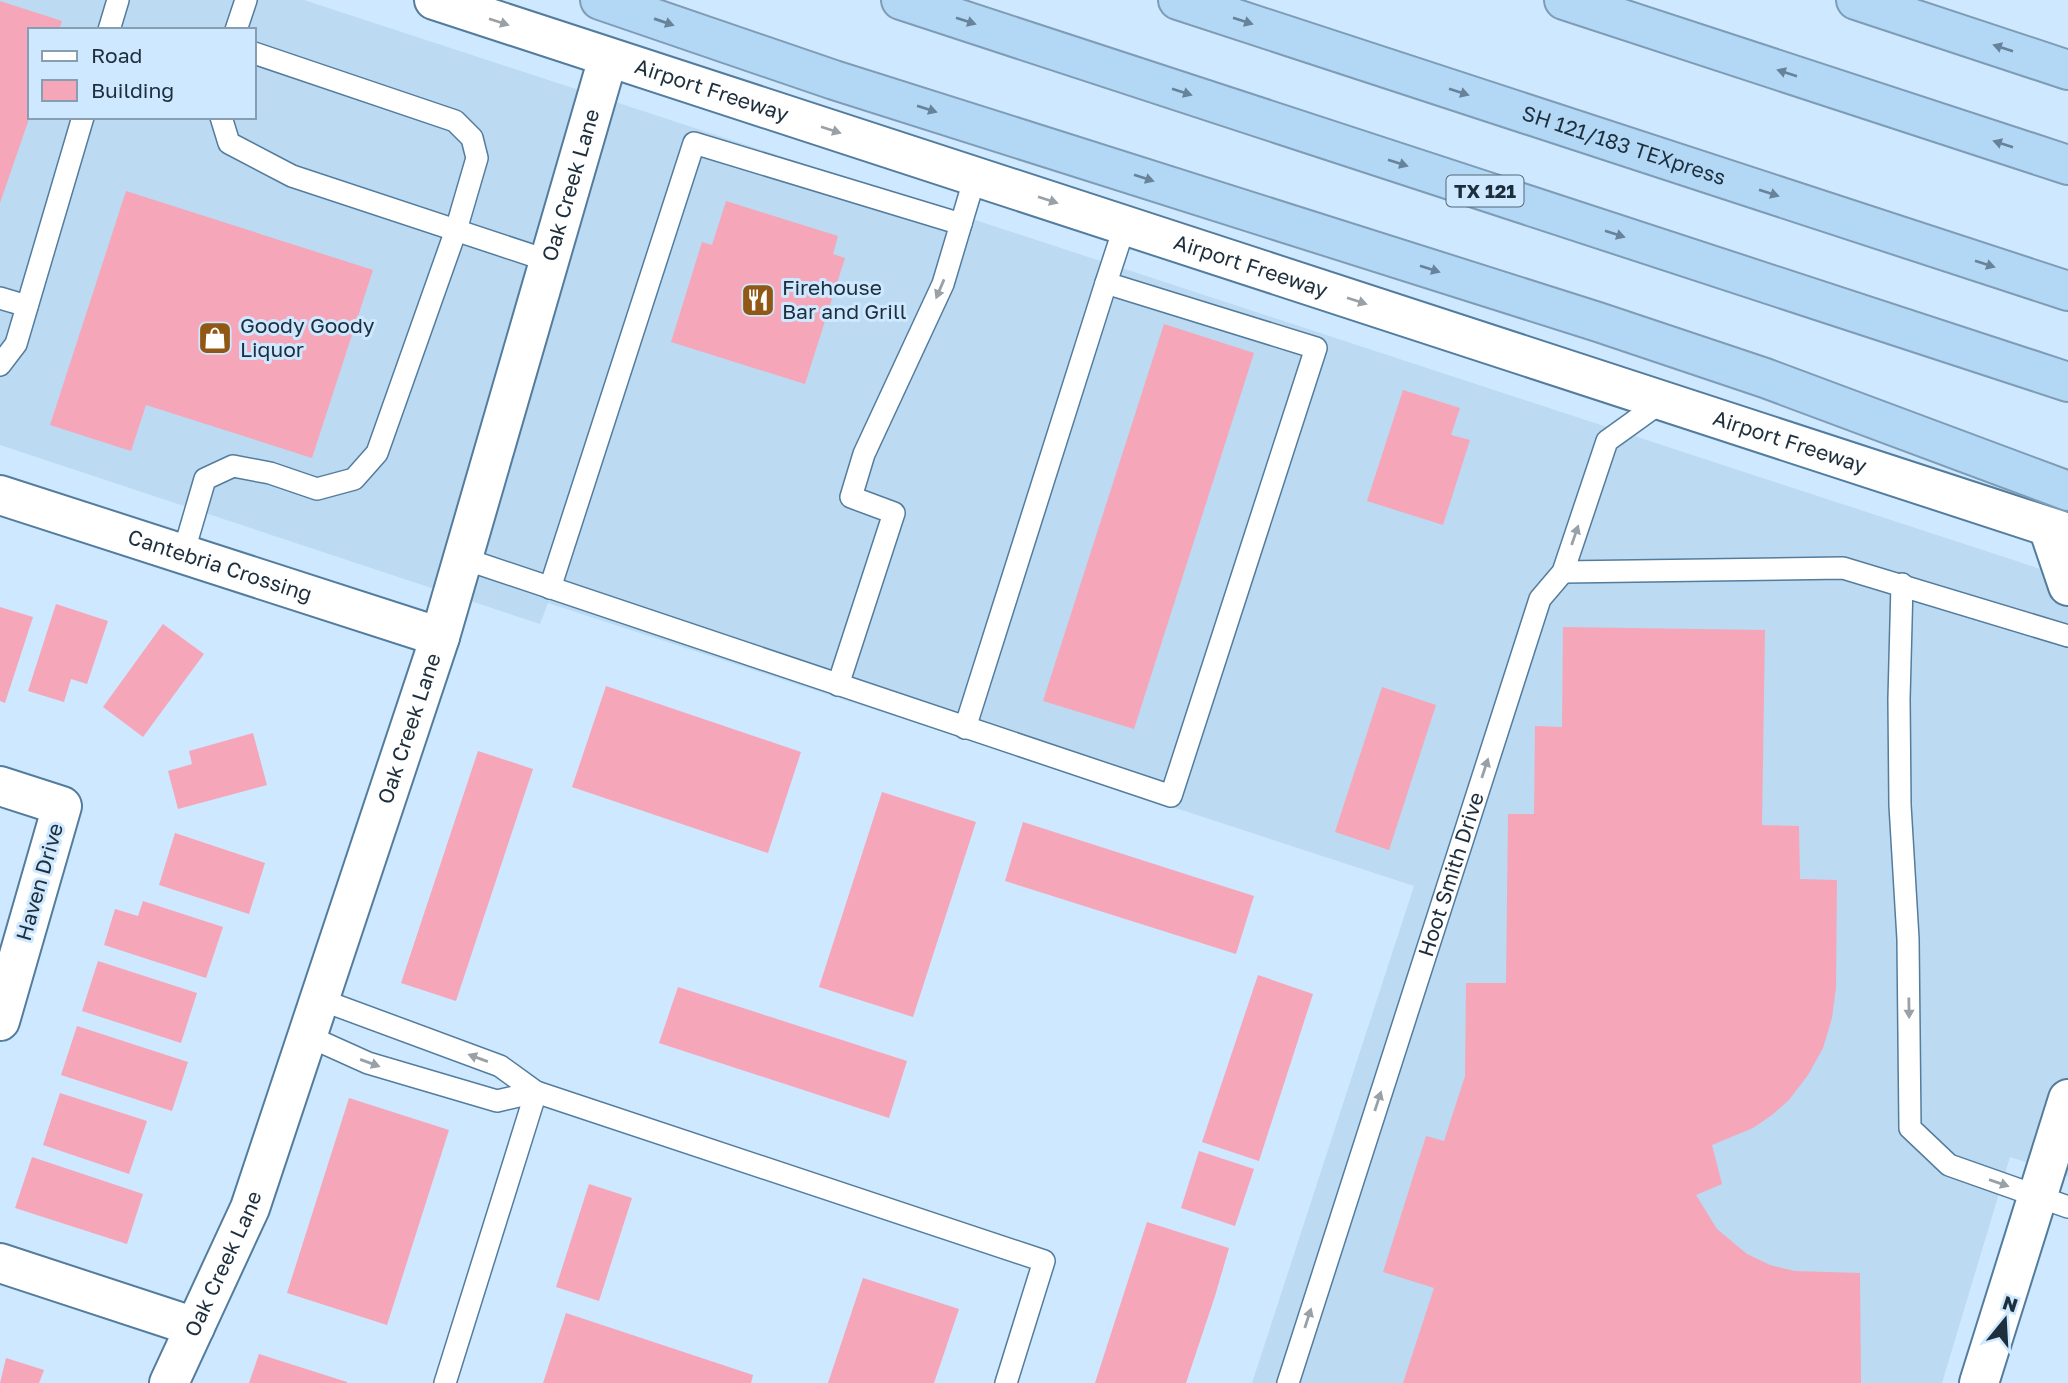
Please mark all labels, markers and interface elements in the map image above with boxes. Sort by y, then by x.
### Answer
one-way arrow [956,16,977,27]
one-way arrow [1233,16,1254,27]
one-way arrow [488,17,509,28]
one-way arrow [654,17,675,28]
legend [28,28,256,119]
text: Road [91,42,142,68]
one-way arrow [1993,43,2014,53]
street label: Airport Freeway [632,52,792,127]
one-way arrow [1776,67,1797,78]
text: Building [91,77,174,103]
one-way arrow [1172,87,1193,98]
one-way arrow [1449,87,1470,98]
street label: SH 121/183 TEXpress [1519,99,1729,190]
one-way arrow [916,105,937,115]
street label: Oak Creek Lane [536,106,605,264]
one-way arrow [821,126,842,136]
one-way arrow [1992,138,2013,148]
one-way arrow [1388,158,1409,169]
one-way arrow [1133,173,1154,184]
road number: TX 121 [1446,176,1524,206]
one-way arrow [1758,188,1779,199]
one-way arrow [1037,196,1058,206]
street label: Airport Freeway [1171,228,1331,303]
one-way arrow [1604,229,1625,239]
one-way arrow [1975,259,1996,270]
one-way arrow [1420,264,1441,275]
place label: Firehouse Bar and Grill [782,274,906,324]
one-way arrow [934,279,946,299]
restaurant icon: Firehouse Bar and Grill [739,281,777,319]
one-way arrow [1347,296,1368,307]
place label: Goody Goody Liquor [240,312,375,362]
shop icon: Goody Goody Liquor [196,319,234,357]
street label: Airport Freeway [1710,404,1870,479]
street label: Cantebria Crossing [125,523,315,607]
one-way arrow [1570,525,1581,546]
street label: Oak Creek Lane [371,650,446,807]
one-way arrow [1481,758,1491,779]
street label: Hoot Smith Drive [1412,789,1489,960]
street label: Haven Drive [10,820,68,944]
one-way arrow [1903,997,1915,1019]
one-way arrow [467,1052,488,1063]
one-way arrow [360,1058,381,1069]
one-way arrow [1373,1091,1384,1112]
one-way arrow [1989,1178,2010,1189]
street label: Oak Creek Lane [178,1188,267,1341]
north arrow [1970,1285,2040,1355]
text: N [2000,1290,2021,1317]
one-way arrow [1304,1307,1314,1328]

